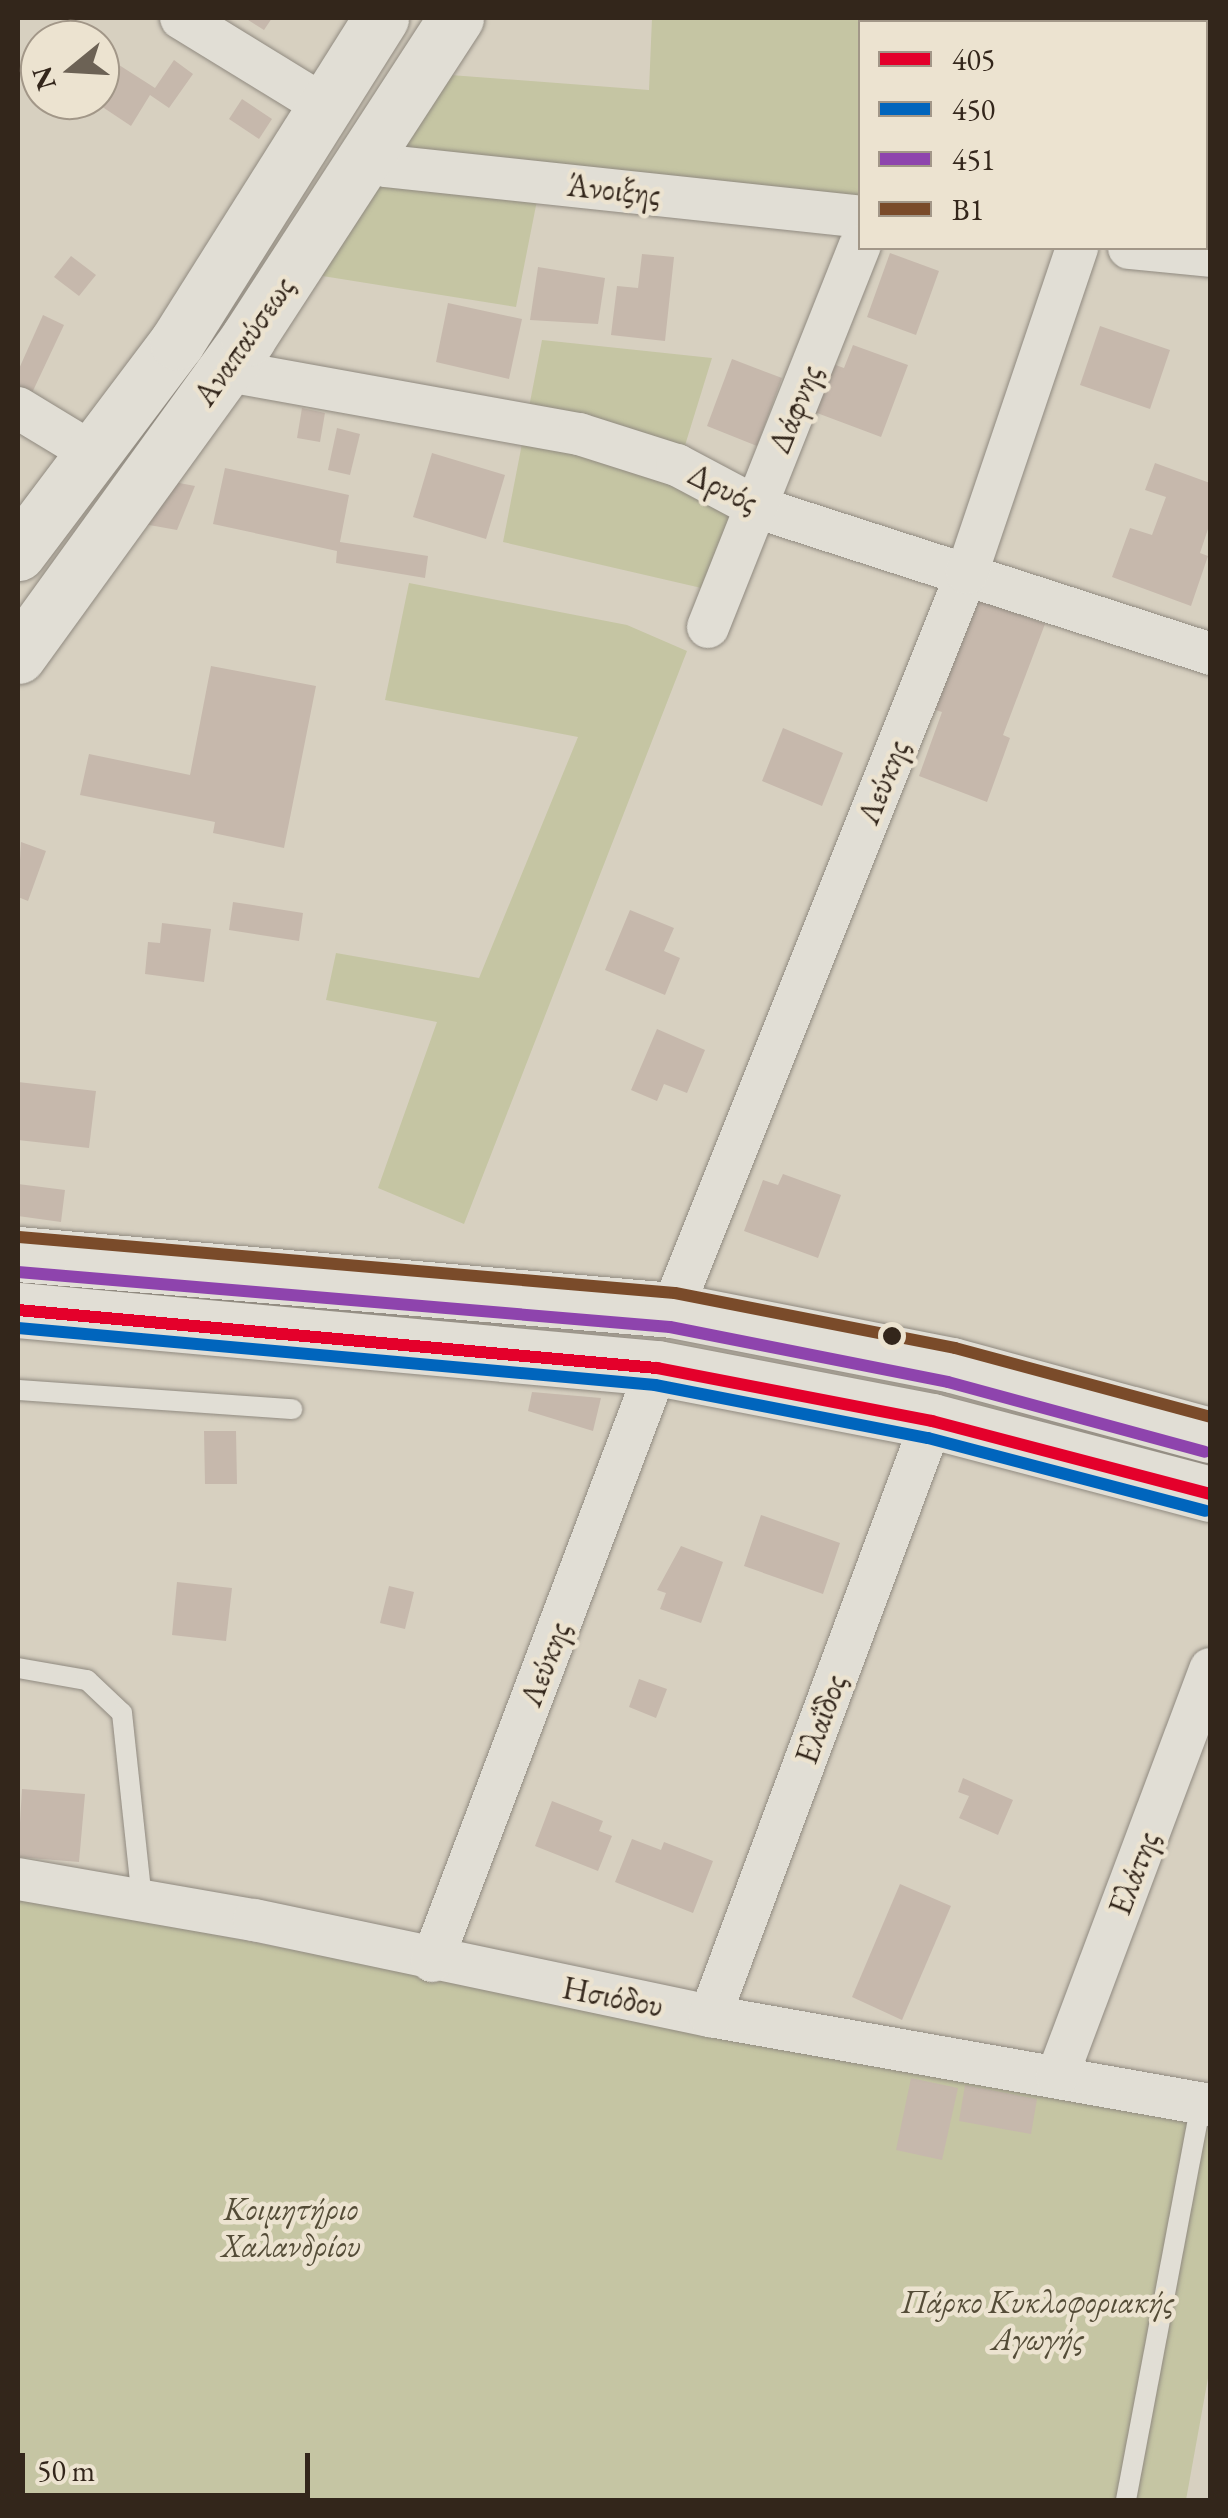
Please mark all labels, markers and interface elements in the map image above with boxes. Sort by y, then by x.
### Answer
north arrow [20,20,120,120]
legend [858,20,1208,250]
text: 405 [952,40,995,79]
text: N [23,62,64,95]
text: 450 [952,90,995,129]
text: 451 [952,140,995,179]
street label: Άνοιξης [566,166,662,214]
text: Β1 [952,190,984,229]
street label: Αναπαύσεως [185,269,303,413]
street label: Δάφνης [760,359,830,459]
street label: Δρυός [682,455,764,521]
street label: Λεύκης [849,734,917,830]
unlabelled marker [882,1326,902,1346]
street label: Λεύκης [511,1616,579,1712]
street label: Ελαΐδος [787,1669,855,1769]
street label: Ελάτης [1101,1826,1167,1920]
street label: Ησιόδου [559,1968,667,2026]
park label: Κοιμητήριο Χαλανδρίου [222,2191,360,2266]
park label: Πάρκο Κυκλοφοριακής Αγωγής [901,2284,1175,2359]
scale bar [25,2433,315,2495]
text: 50 m [37,2451,95,2490]

